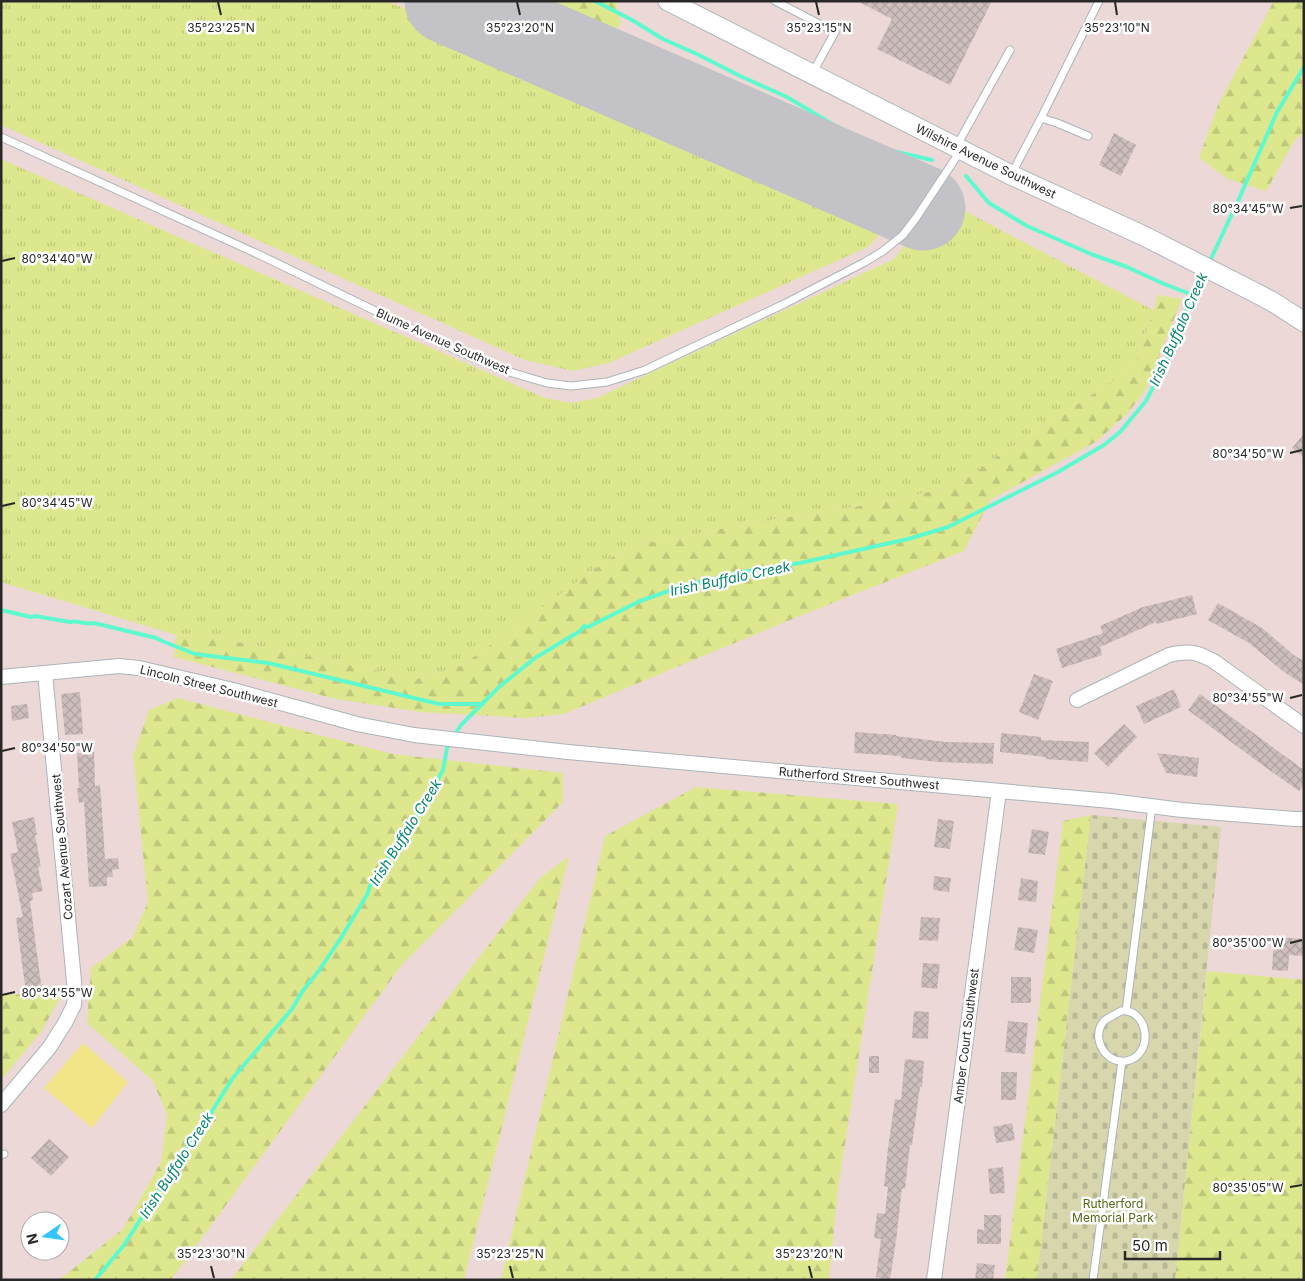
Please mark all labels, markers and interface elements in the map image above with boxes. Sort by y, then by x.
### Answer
text: 35°23'25"N [187,20,255,35]
text: 35°23'20"N [486,20,554,35]
text: 35°23'15"N [786,20,852,35]
text: 35°23'10"N [1084,20,1150,35]
street label: Wilshire Avenue Southwest [913,120,1059,202]
text: 80°34'45"W [1213,201,1284,216]
text: 80°34'40"W [21,251,93,266]
water label: Irish Buffalo Creek [1145,269,1211,388]
street label: Blume Avenue Southwest [374,305,512,377]
text: 80°34'50"W [1212,446,1284,461]
text: 80°34'45"W [22,495,93,510]
water label: Irish Buffalo Creek [668,557,792,599]
street label: Lincoln Street Southwest [139,662,279,710]
text: 80°34'55"W [1212,690,1284,705]
text: 80°34'50"W [21,740,93,755]
street label: Rutherford Street Southwest [778,764,940,792]
street label: Cozart Avenue Southwest [48,773,76,921]
water label: Irish Buffalo Creek [365,775,445,888]
text: 80°35'00"W [1212,935,1284,950]
street label: Amber Court Southwest [950,968,982,1104]
text: 80°34'55"W [21,985,93,1000]
water label: Irish Buffalo Creek [135,1109,217,1221]
text: 80°35'05"W [1212,1180,1284,1195]
park label: Rutherford Memorial Park [1072,1196,1154,1225]
north arrow [20,1211,70,1261]
scale bar [1125,1228,1220,1260]
text: N [22,1232,41,1246]
text: 50 m [1132,1236,1168,1255]
text: 35°23'30"N [177,1246,245,1261]
text: 35°23'25"N [476,1246,544,1261]
text: 35°23'20"N [775,1246,843,1261]

